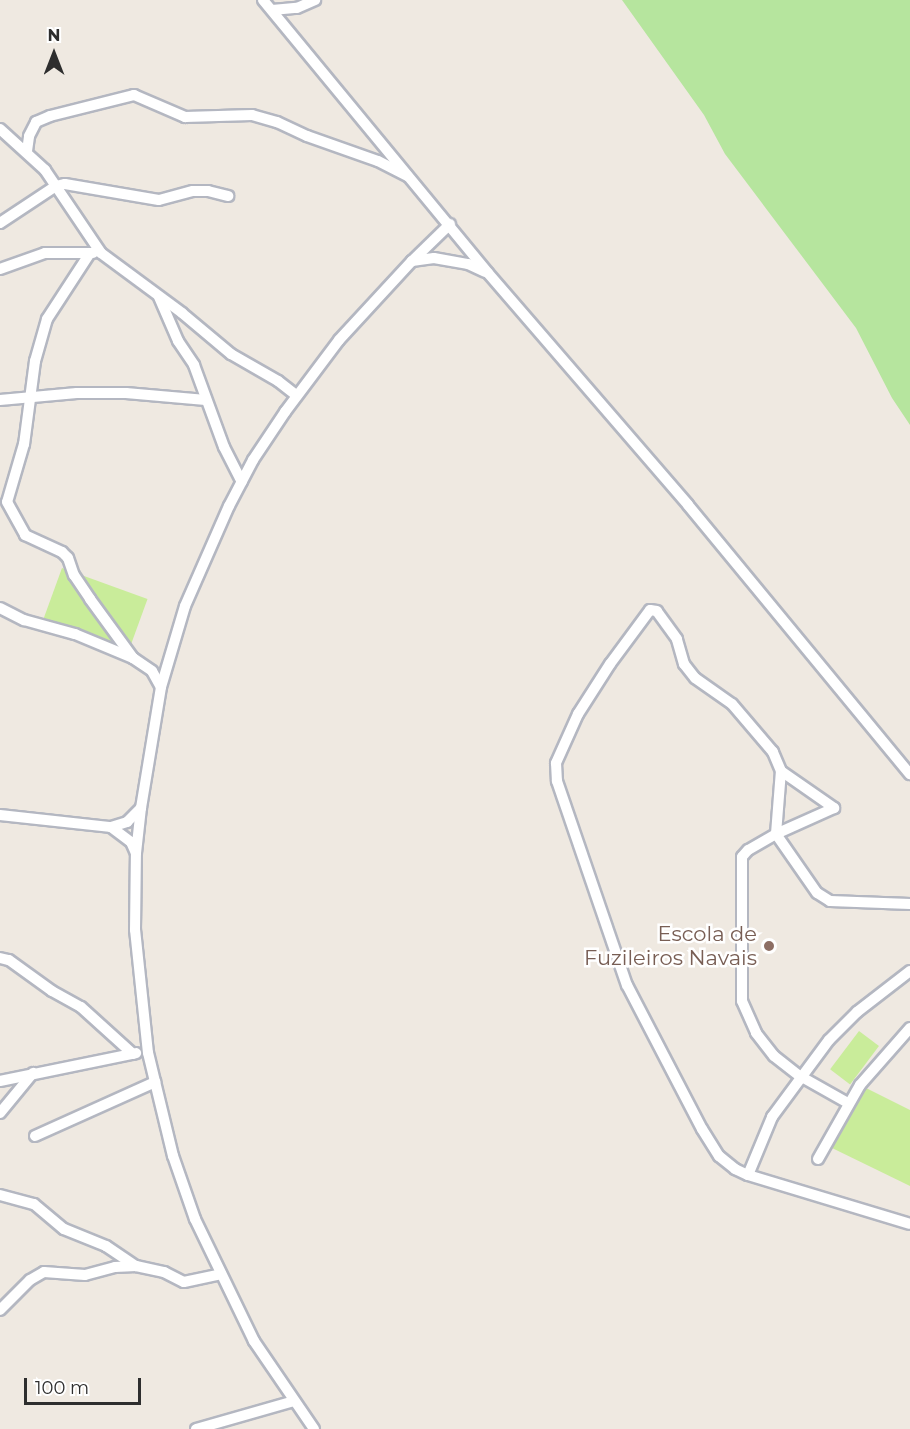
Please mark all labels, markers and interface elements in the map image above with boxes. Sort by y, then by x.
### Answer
north arrow [24,24,84,84]
text: N [48,26,60,45]
place label: Escola de Fuzileiros Navais [584,921,757,971]
marker: Escola de Fuzileiros Navais [762,939,776,953]
scale bar [27,1366,144,1404]
text: 100 m [35,1377,89,1399]

